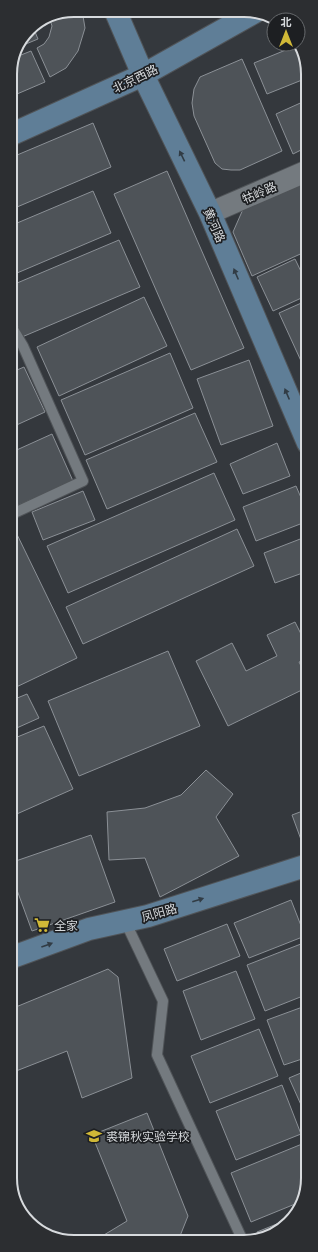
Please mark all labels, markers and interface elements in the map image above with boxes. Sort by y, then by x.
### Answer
north arrow [266,12,306,52]
text: 北 [281,13,292,29]
street label: 北京西路 [109,59,161,97]
one-way arrow [179,150,185,162]
street label: 牯岭路 [239,177,279,207]
street label: 黄河路 [199,205,231,245]
one-way arrow [233,269,239,280]
one-way arrow [284,389,290,400]
one-way arrow [193,897,205,903]
street label: 凤阳路 [139,898,179,926]
supermarket icon: 全家 [33,916,51,934]
place label: 全家 [54,916,78,934]
one-way arrow [41,941,53,947]
school or university icon: 裘锦秋实验学校 [85,1127,103,1145]
place label: 裘锦秋实验学校 [106,1127,190,1145]

